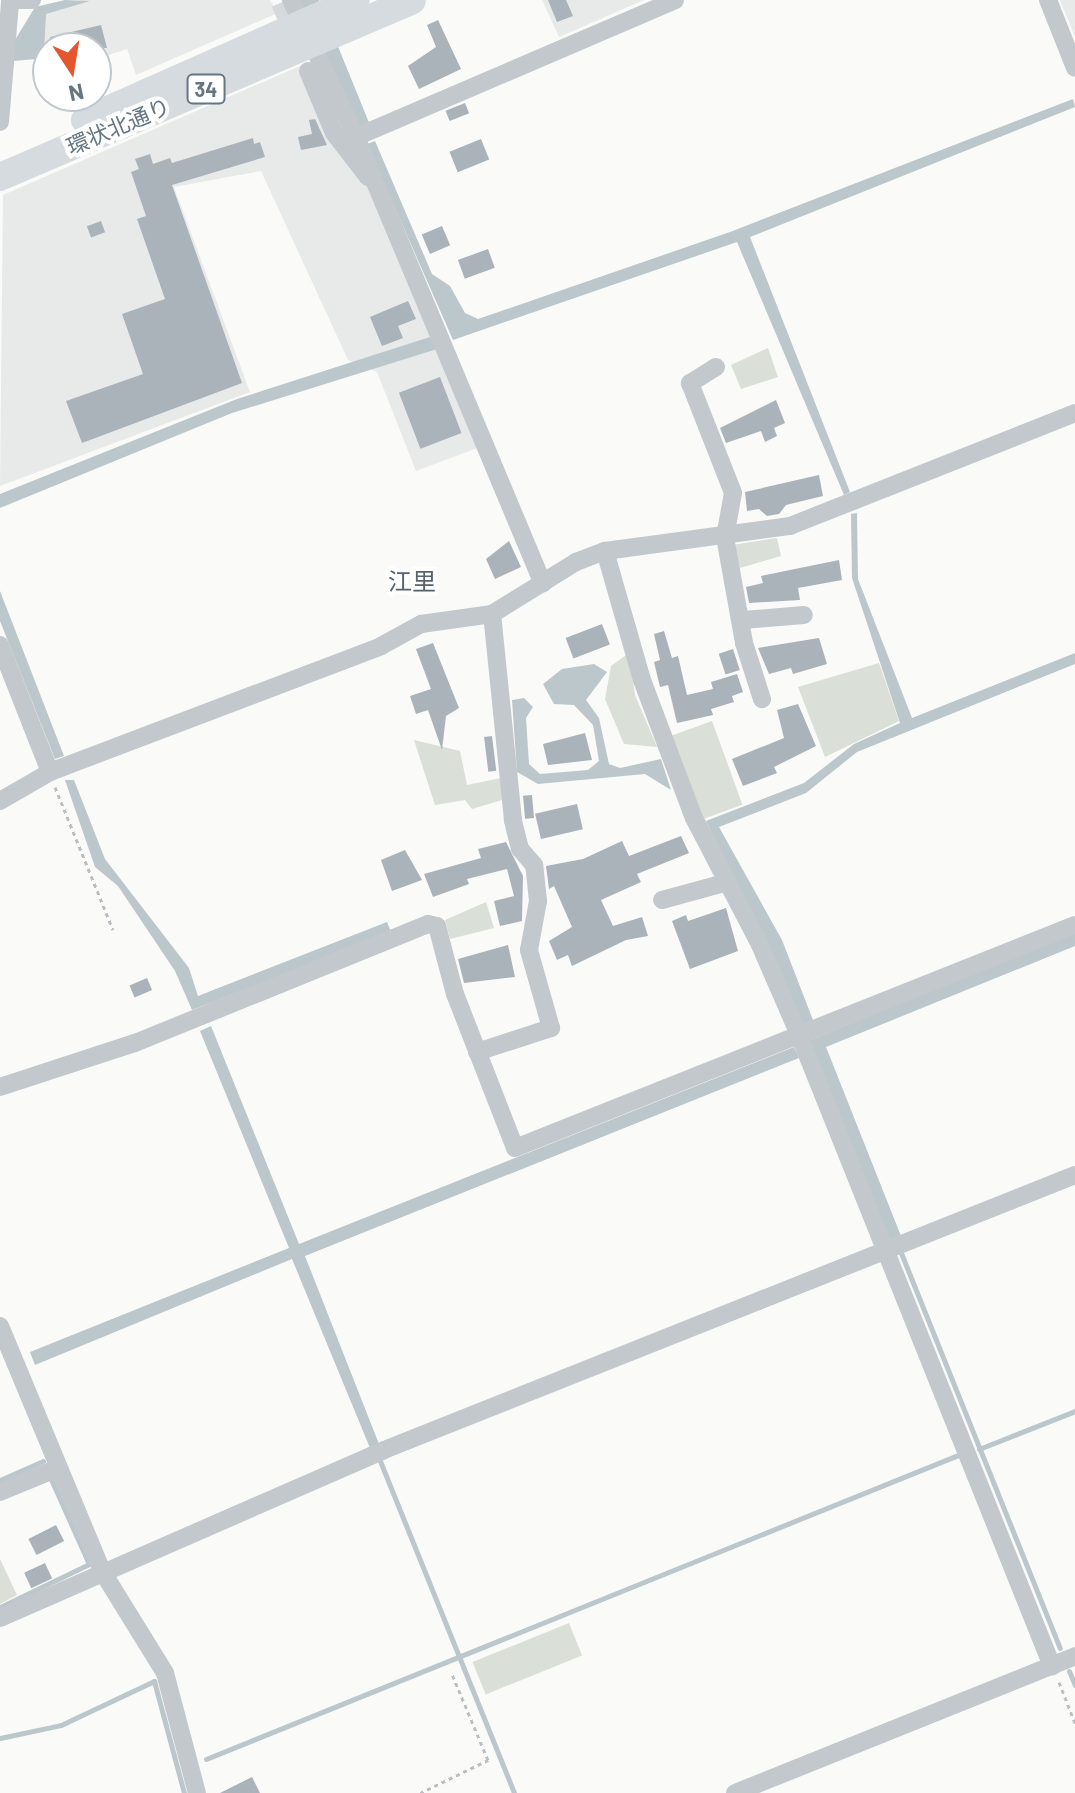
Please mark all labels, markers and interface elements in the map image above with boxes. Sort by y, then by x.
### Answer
north arrow [32,32,112,112]
road number: 34 [186,73,226,105]
text: N [67,79,86,108]
street label: 環状北通り [62,92,174,160]
district label: 江里 [388,567,436,595]

